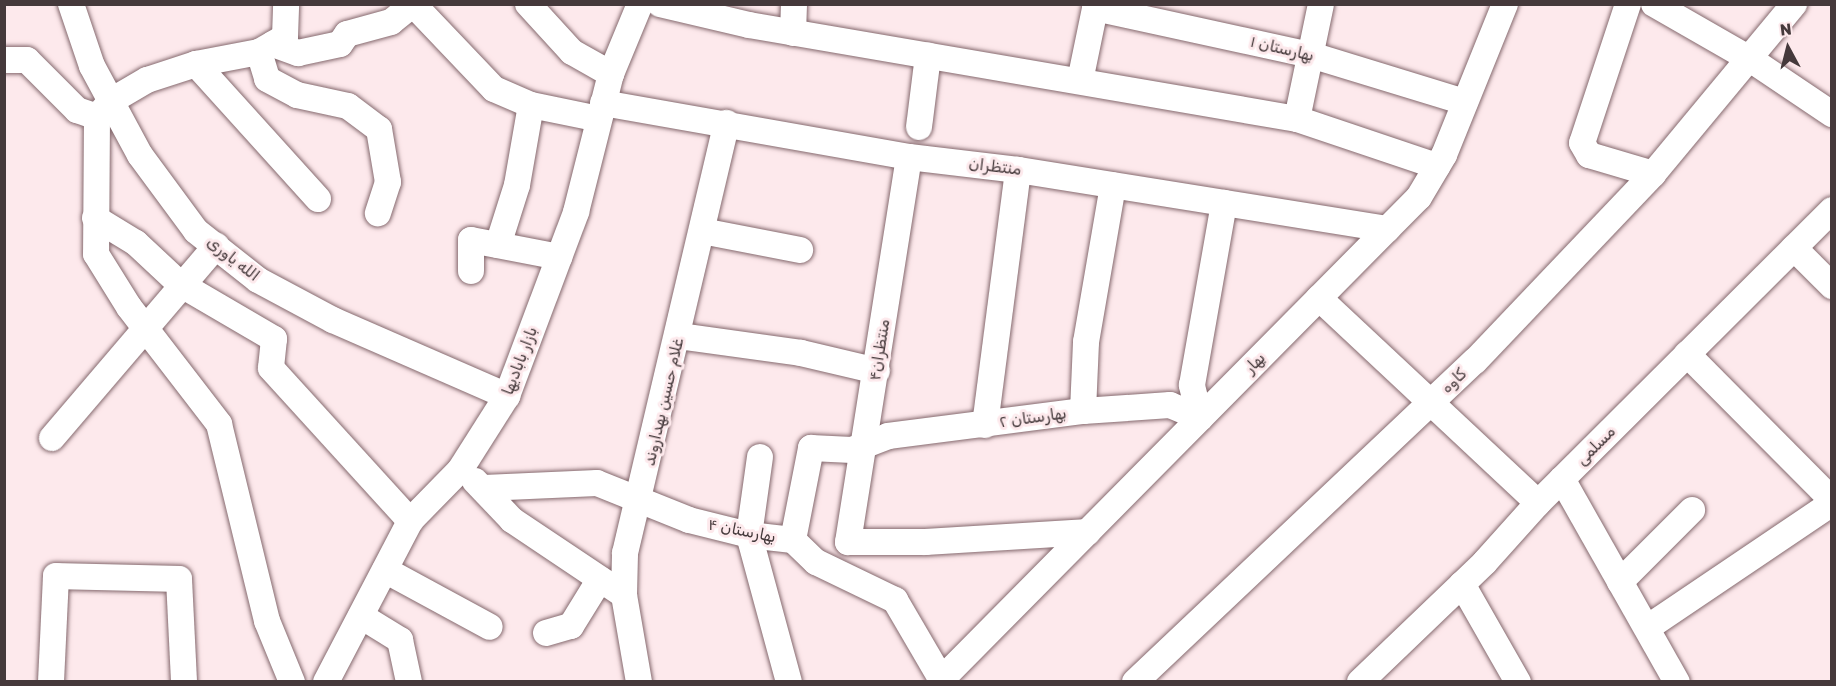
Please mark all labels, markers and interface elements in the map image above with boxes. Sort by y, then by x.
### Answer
north arrow [1758,18,1818,78]
text: N [1779,20,1793,40]
street label: بهارستان ۱ [1248,32,1316,66]
street label: منتظران [968,154,1022,180]
street label: الله یاوری [203,233,263,285]
street label: منتظران۴ [866,318,894,382]
street label: بازار بابادیها [498,324,542,398]
street label: غلام حسین بهداروند [640,336,688,468]
street label: بهار [1240,348,1270,378]
street label: کاوه [1437,365,1471,397]
street label: بهارستان ۲ [998,404,1068,432]
street label: مسلمی [1572,422,1620,470]
street label: بهارستان ۴ [706,515,778,547]

